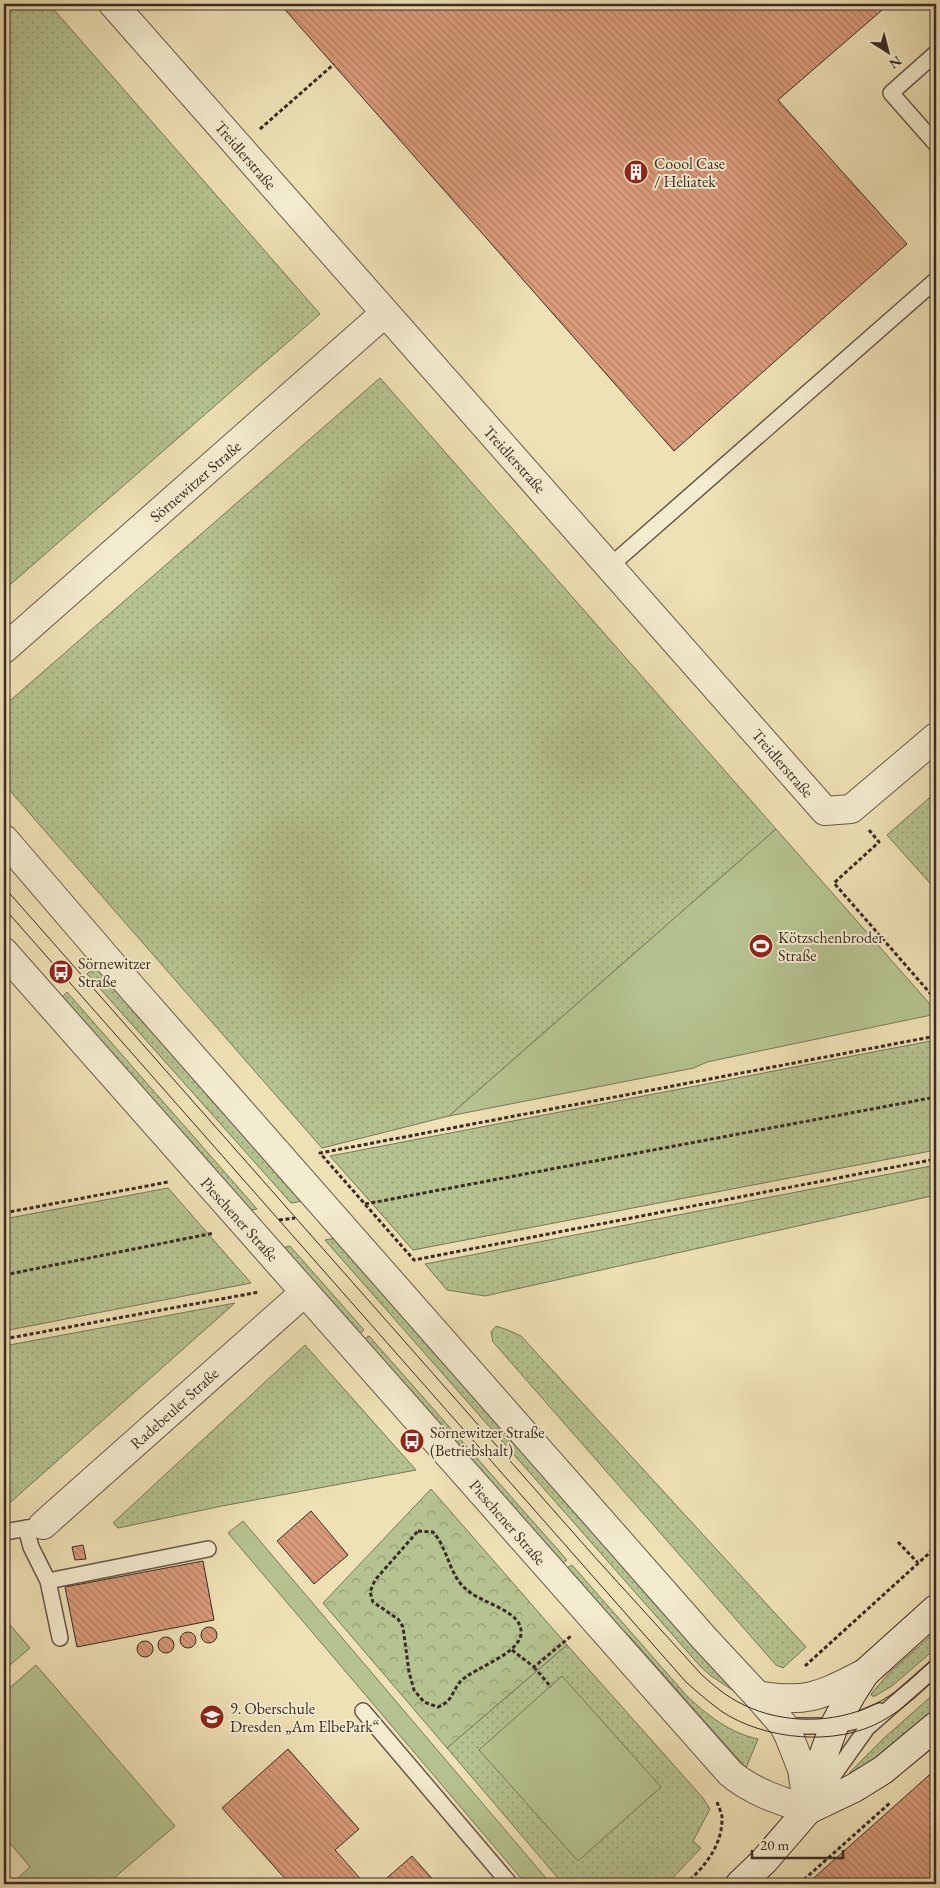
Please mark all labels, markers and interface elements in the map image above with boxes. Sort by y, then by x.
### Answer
north arrow [862,28,912,78]
text: N [885,52,906,74]
street label: Treidlerstraße [210,117,281,194]
place label: Coool Case / Heliatek [654,153,725,192]
building icon: Coool Case / Heliatek [623,159,649,185]
street label: Treidlerstraße [479,421,551,498]
street label: Sörnewitzer Straße [145,436,245,527]
street label: Treidlerstraße [747,725,818,802]
place label: Kötzschenbroder Straße [778,927,884,966]
sports icon: Kötzschenbroder Straße [748,933,774,959]
place label: Sörnewitzer Straße [78,953,152,992]
bus stop icon: Sörnewitzer Straße [48,959,74,985]
street label: Pieschener Straße [196,1173,283,1266]
street label: Radebeuler Straße [126,1363,223,1454]
place label: Sörnewitzer Straße (Betriebshalt) [430,1422,545,1461]
bus stop icon: Sörnewitzer Straße (Betriebshalt) [399,1428,425,1454]
street label: Pieschener Straße [465,1475,551,1570]
place label: 9. Oberschule Dresden „Am ElbePark“ [230,1698,380,1737]
school or university icon: 9. Oberschule Dresden „Am ElbePark“ [199,1704,225,1730]
scale bar [752,1828,844,1860]
text: 20 m [760,1835,789,1854]

